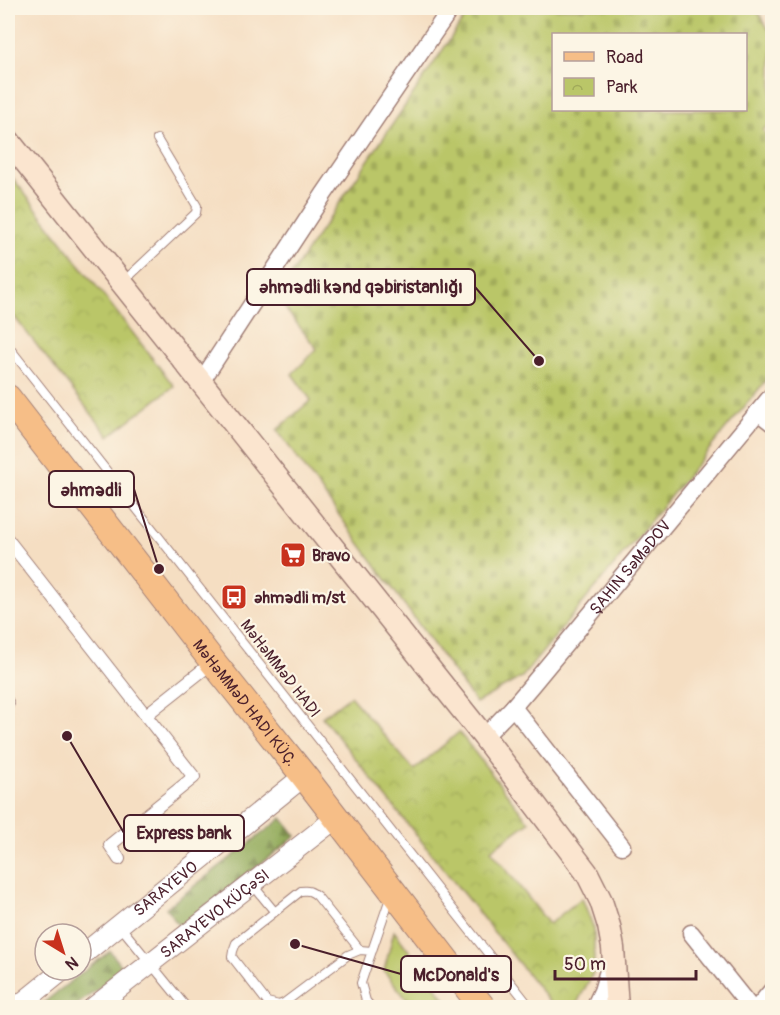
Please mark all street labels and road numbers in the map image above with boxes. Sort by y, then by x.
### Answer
street label: ŞAHIN SƏMƏDOV [586,516,675,619]
street label: MƏHƏMMƏD HADI [236,616,325,722]
street label: MƏHƏMMƏD HADI KÜÇ. [188,636,301,770]
street label: SARAYEVO [130,857,202,921]
street label: SARAYEVO KÜÇƏSI [156,865,274,963]

